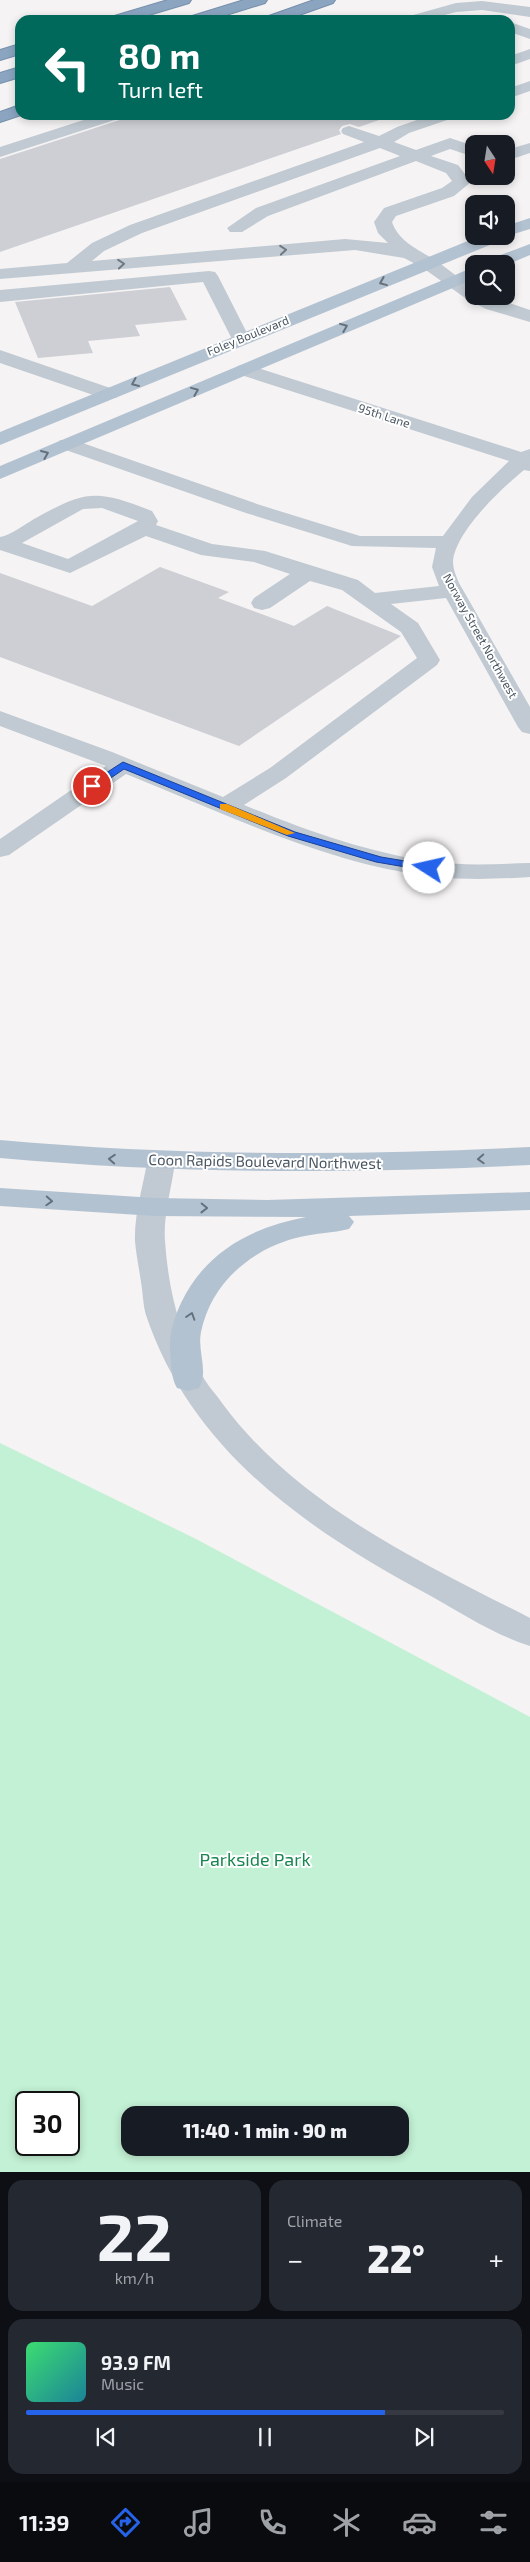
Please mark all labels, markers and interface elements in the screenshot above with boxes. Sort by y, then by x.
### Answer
text: 80 m [118,34,200,76]
icon: left [35,35,100,100]
text: Turn left [118,76,203,102]
north arrow [465,135,515,185]
map controls [465,135,515,305]
button: sound [465,195,515,245]
one-way arrow [279,245,287,256]
button: search [465,255,515,305]
one-way arrow [117,259,125,270]
one-way arrow [379,275,388,286]
street label: Foley Boulevard [205,312,291,358]
one-way arrow [339,322,348,333]
one-way arrow [131,376,140,387]
one-way arrow [190,387,199,398]
street label: 95th Lane [357,400,412,430]
one-way arrow [40,449,49,460]
street label: Norway Street Northwest [441,571,521,700]
pin [71,765,113,807]
icon: arrive [78,772,106,800]
position arrow [402,841,454,893]
street label: Coon Rapids Boulevard Northwest [148,1150,382,1172]
one-way arrow [108,1153,116,1164]
one-way arrow [477,1153,485,1164]
one-way arrow [45,1196,53,1207]
one-way arrow [200,1203,208,1213]
one-way arrow [185,1312,195,1321]
park label: Parkside Park [199,1848,311,1870]
speed limit sign: 30 [15,2091,80,2156]
text: 11:40 · 1 min · 90 m [183,2119,347,2142]
text: 22 [97,2196,172,2274]
text: Climate [287,2211,342,2230]
text: 22° [367,2235,425,2281]
text: − [287,2242,303,2276]
text: + [489,2242,504,2276]
text: km/h [115,2268,154,2287]
text: 93.9 FM [101,2351,171,2374]
text: Music [101,2374,144,2393]
icon: previous [92,2423,120,2451]
icon: pause [251,2423,279,2451]
icon: next [410,2423,438,2451]
icon: directions [108,2505,143,2540]
icon: music [181,2505,216,2540]
icon: phone [255,2505,290,2540]
icon: climate [329,2505,364,2540]
icon: car [402,2505,437,2540]
icon: filters [476,2505,511,2540]
text: 11:39 [19,2509,69,2535]

